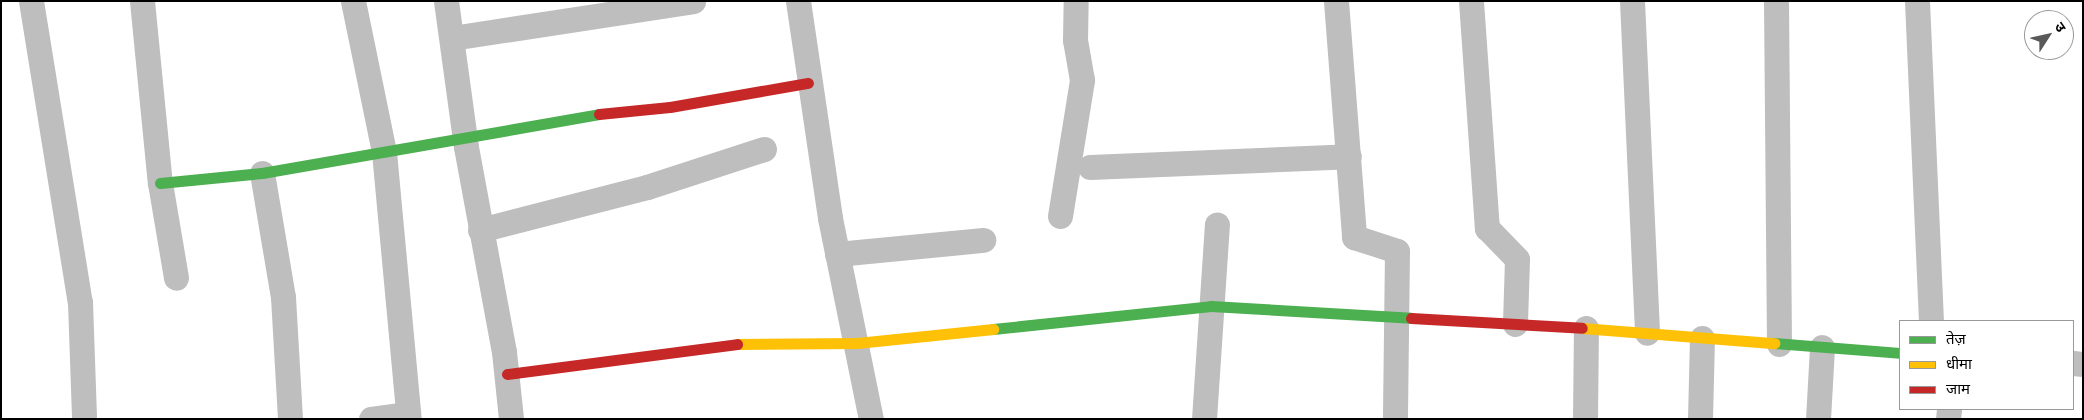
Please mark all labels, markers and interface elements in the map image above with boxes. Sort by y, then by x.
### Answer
north arrow [2024,10,2074,60]
text: उ [2051,18,2070,35]
legend [1899,320,2074,410]
text: तेज़ [1946,329,1966,348]
text: धीमा [1946,354,1972,373]
text: जाम [1946,379,1970,398]

